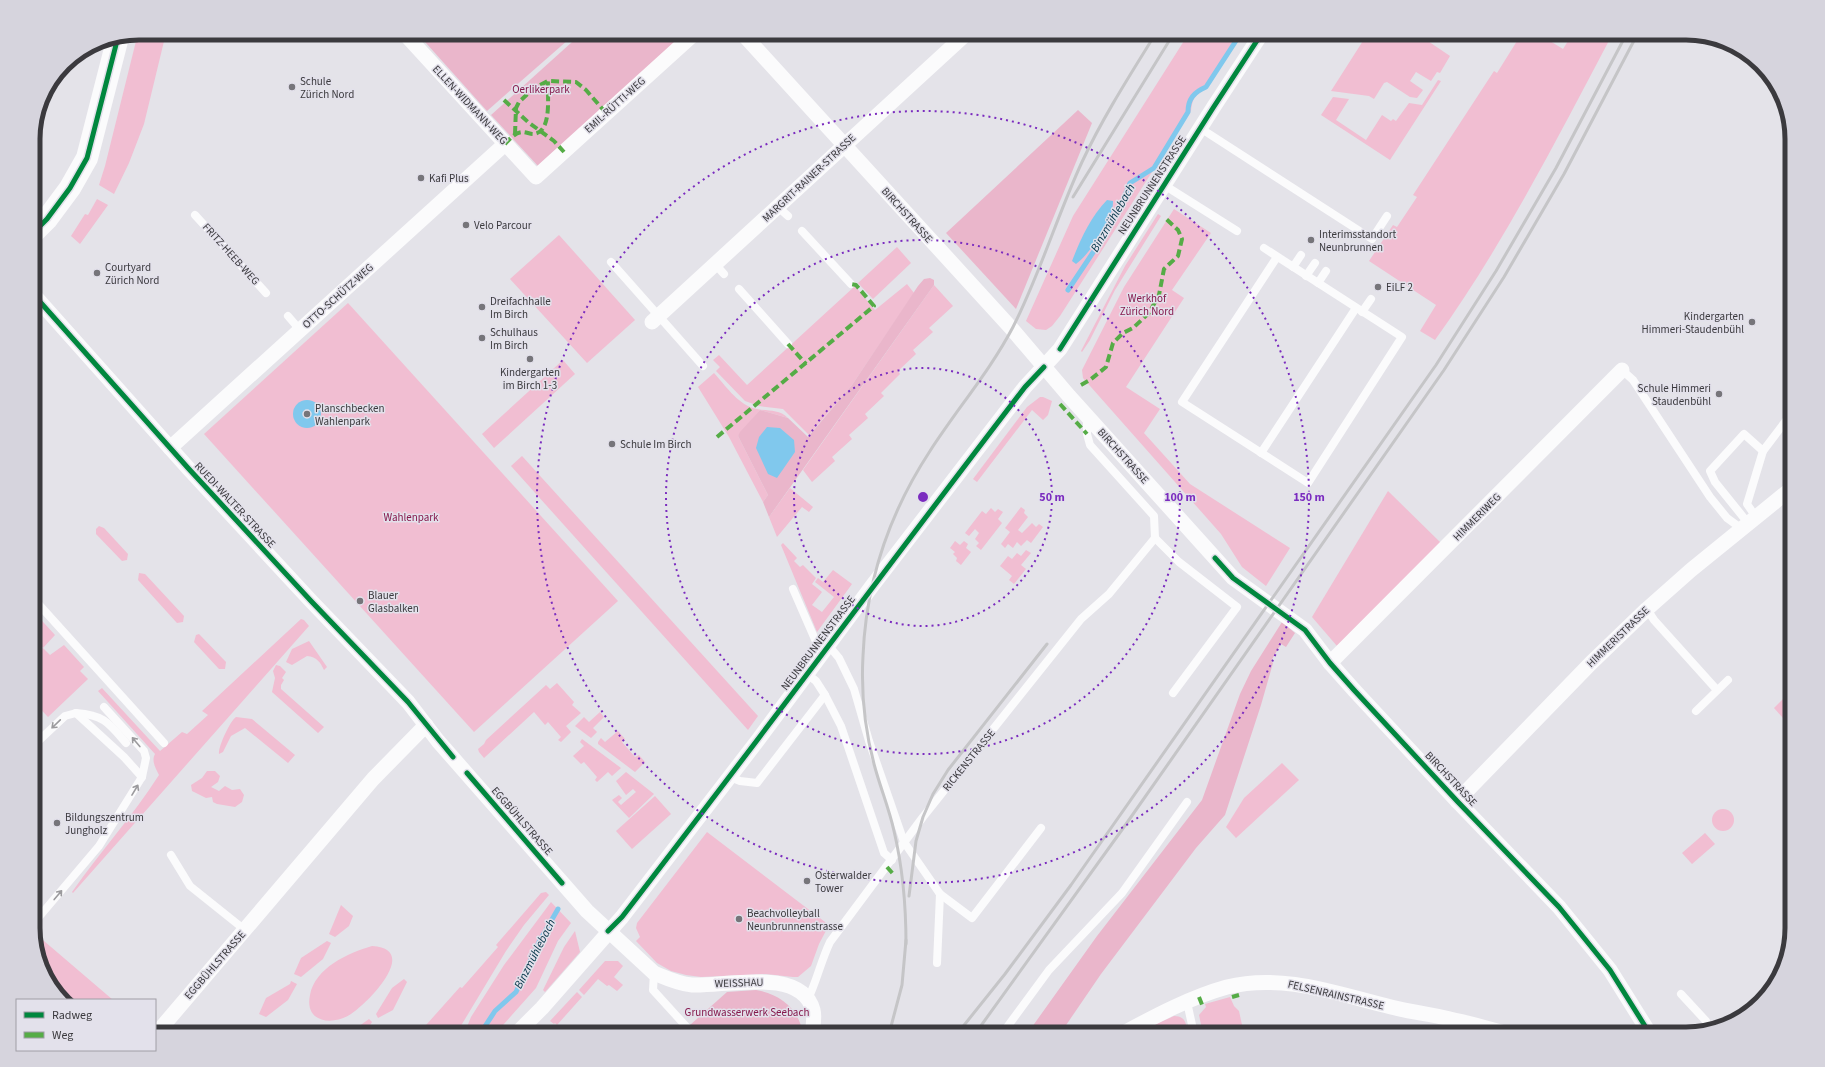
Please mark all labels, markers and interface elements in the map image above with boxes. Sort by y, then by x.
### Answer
street label: ELLEN-WIDMANN-WEG [429,62,511,148]
street label: EMIL-RÜTTI-WEG [581,73,649,136]
place label: Schule Zürich Nord [300,74,354,102]
marker: Schule Zürich Nord [287,82,297,92]
park label: Oerlikerpark [512,82,570,97]
street label: MARGRIT-RAINER-STRASSE [759,130,859,225]
street label: NEUNBRUNNENSTRASSE [1114,132,1190,237]
place label: Kafi Plus [429,171,469,186]
marker: Kafi Plus [416,173,426,183]
water label: Binzmühlebach [1087,181,1139,255]
street label: BIRCHSTRASSE [878,184,936,246]
place label: Velo Parcour [474,218,532,233]
street label: FRITZ-HEEB-WEG [199,220,263,288]
marker: Velo Parcour [461,220,471,230]
place label: Interimsstandort Neunbrunnen [1319,227,1397,255]
marker: Interimsstandort Neunbrunnen [1306,235,1316,245]
place label: Courtyard Zürich Nord [105,260,159,288]
street label: OTTO-SCHÜTZ-WEG [299,260,377,332]
marker: Courtyard Zürich Nord [92,268,102,278]
place label: EiLF 2 [1386,280,1413,295]
marker: EiLF 2 [1373,282,1383,292]
park label: Werkhof Zürich Nord [1120,291,1174,319]
place label: Dreifachhalle Im Birch [490,294,551,322]
marker: Dreifachhalle Im Birch [477,302,487,312]
place label: Kindergarten Himmeri-Staudenbühl [1642,309,1744,337]
marker: Kindergarten Himmeri-Staudenbühl [1747,317,1757,327]
place label: Schulhaus Im Birch [490,325,538,353]
marker: Schulhaus Im Birch [477,333,487,343]
marker: Kindergarten im Birch 1-3 [525,354,535,364]
place label: Kindergarten im Birch 1-3 [500,365,560,393]
place label: Schule Himmeri Staudenbühl [1638,381,1711,409]
marker: Schule Himmeri Staudenbühl [1714,389,1724,399]
place label: Planschbecken Wahlenpark [315,401,384,429]
marker: Planschbecken Wahlenpark [302,409,312,419]
street label: BIRCHSTRASSE [1094,425,1152,487]
place label: Schule Im Birch [620,437,691,452]
marker: Schule Im Birch [607,439,617,449]
street label: RUEDI-WALTER-STRASSE [191,459,279,551]
text: 50 m [1039,489,1065,506]
text: 100 m [1164,489,1196,506]
text: 150 m [1293,489,1325,506]
centre of rings [916,490,930,504]
street label: HIMMERIWEG [1450,490,1504,544]
park label: Wahlenpark [383,510,439,525]
place label: Blauer Glasbalken [368,588,419,616]
street label: NEUNBRUNNENSTRASSE [777,592,859,694]
marker: Blauer Glasbalken [355,596,365,606]
street label: HIMMERISTRASSE [1583,603,1653,671]
one-way arrow [51,719,61,729]
street label: RICKENSTRASSE [939,726,999,794]
one-way arrow [132,736,141,747]
street label: BIRCHSTRASSE [1422,748,1481,810]
street label: EGGBÜHLSTRASSE [488,783,556,859]
one-way arrow [131,784,139,796]
place label: Bildungszentrum Jungholz [65,810,144,838]
marker: Bildungszentrum Jungholz [52,818,62,828]
place label: Osterwalder Tower [815,868,871,896]
marker: Osterwalder Tower [802,876,812,886]
one-way arrow [54,889,63,900]
place label: Beachvolleyball Neunbrunnenstrasse [747,906,843,934]
marker: Beachvolleyball Neunbrunnenstrasse [734,914,744,924]
water label: Binzmühlebach [510,916,560,992]
street label: EGGBÜHLSTRASSE [181,927,249,1003]
street label: WEISSHAU [714,975,764,991]
street label: FELSENRAINSTRASSE [1286,977,1386,1013]
legend [16,999,156,1051]
park label: Grundwasserwerk Seebach [685,1005,809,1020]
text: Radweg [52,1007,92,1024]
text: Weg [52,1027,73,1044]

